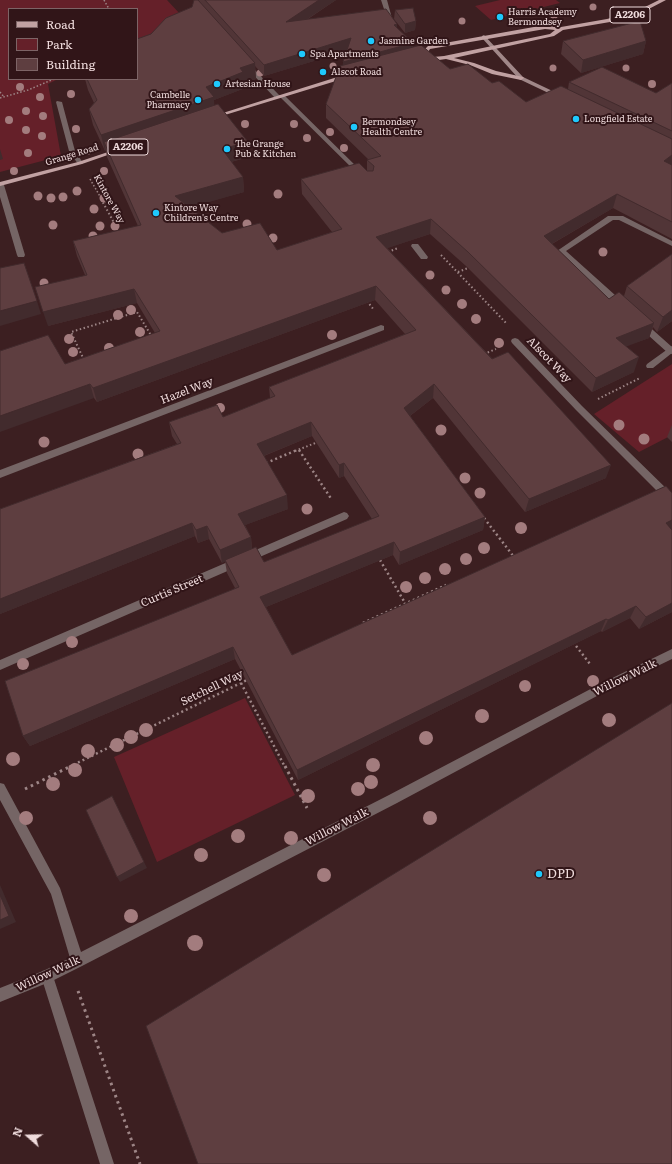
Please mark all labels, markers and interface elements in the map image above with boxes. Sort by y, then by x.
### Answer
place label: Harris Academy Bermondsey [508,7,577,28]
road number: A2206 [610,7,650,23]
legend [8,8,138,80]
marker: Harris Academy Bermondsey [495,12,505,22]
text: Road [46,15,75,33]
text: Park [46,35,72,53]
marker: Jasmine Garden [366,36,376,46]
place label: Jasmine Garden [379,36,448,46]
marker: Spa Apartments [297,49,307,59]
place label: Spa Apartments [310,49,378,59]
text: Building [46,55,95,73]
marker: Alscot Road [318,67,328,77]
place label: Alscot Road [331,67,382,77]
marker: Artesian House [212,79,222,89]
place label: Artesian House [225,79,291,89]
place label: Cambelle Pharmacy [146,90,190,111]
marker: Cambelle Pharmacy [193,95,203,105]
marker: Longfield Estate [571,114,581,124]
place label: Longfield Estate [584,114,653,124]
place label: Bermondsey Health Centre [362,117,422,138]
marker: Bermondsey Health Centre [349,122,359,132]
road number: A2206 [108,139,148,155]
place label: The Grange Pub & Kitchen [235,139,296,160]
street label: Grange Road [44,142,100,168]
marker: The Grange Pub & Kitchen [222,144,232,154]
street label: Kintore Way [91,173,127,225]
place label: Kintore Way Children's Centre [164,203,238,224]
marker: Kintore Way Children's Centre [151,208,161,218]
street label: Alscot Way [524,334,574,386]
street label: Hazel Way [159,375,215,407]
street label: Curtis Street [139,572,205,610]
street label: Willow Walk [591,657,659,699]
street label: Setchell Way [179,667,245,709]
street label: Willow Walk [303,805,371,849]
place label: DPD [547,866,575,882]
marker: DPD [534,869,544,879]
street label: Willow Walk [14,953,82,995]
north arrow [8,1116,48,1156]
text: N [8,1125,26,1139]

